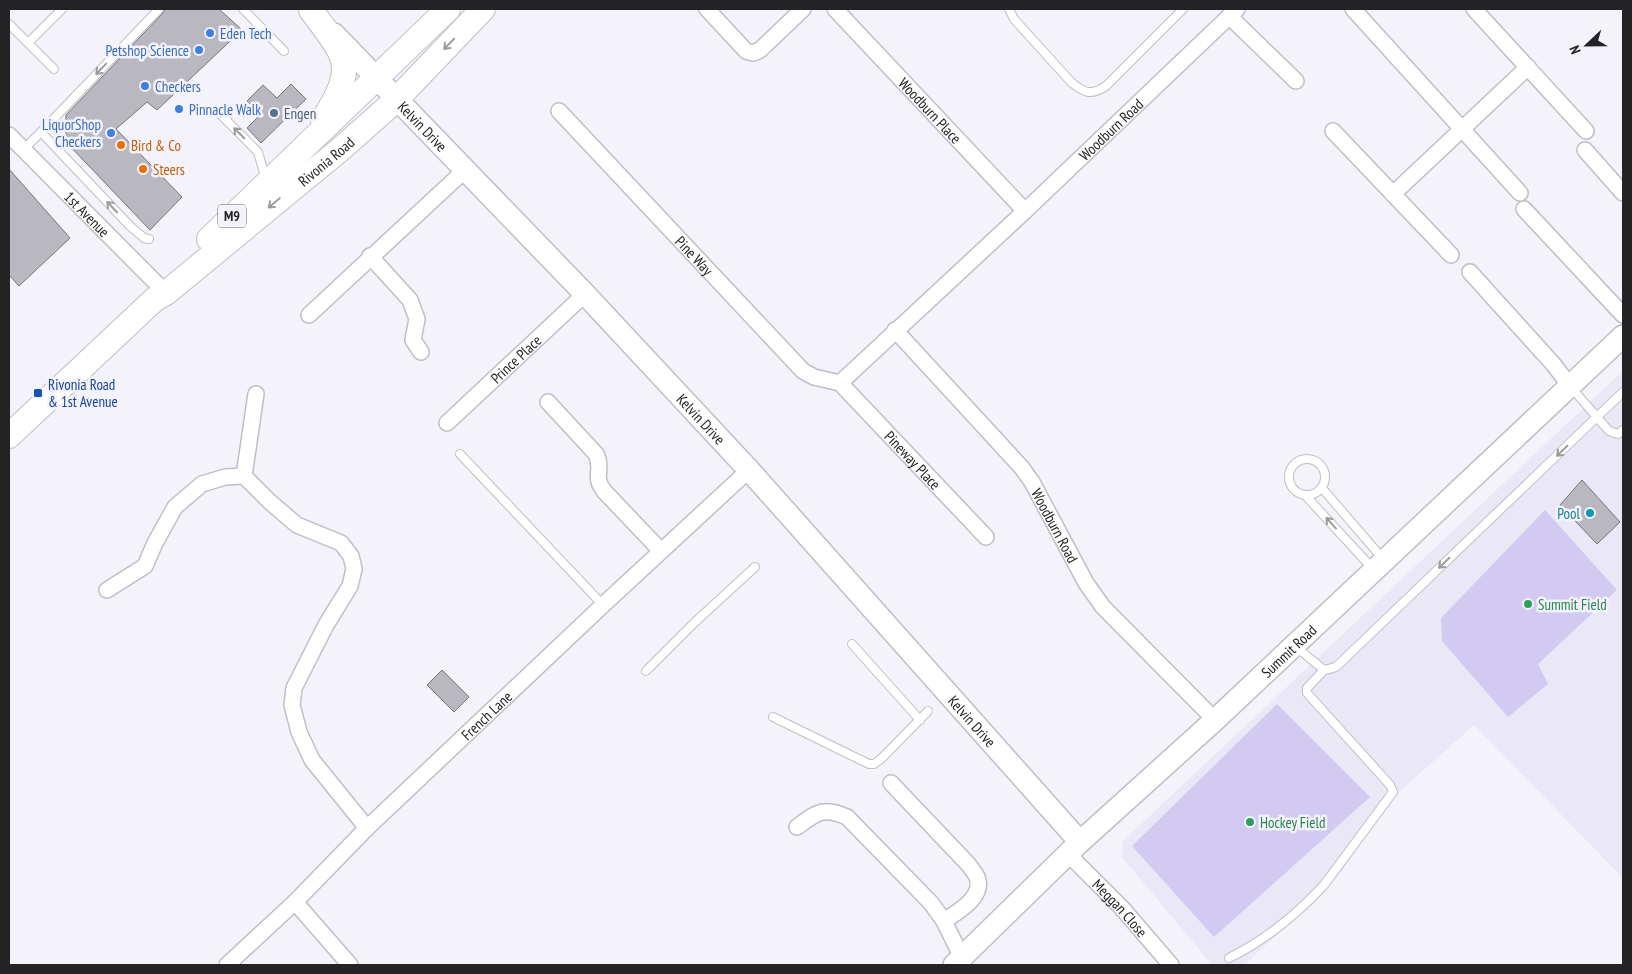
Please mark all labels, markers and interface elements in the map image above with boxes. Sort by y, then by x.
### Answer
north arrow [1562,20,1612,70]
place label: Eden Tech [220,24,272,43]
marker: Eden Tech [204,27,216,39]
one-way arrow [443,38,455,50]
place label: Petshop Science [105,41,189,60]
text: N [1565,43,1585,57]
marker: Petshop Science [193,44,205,56]
one-way arrow [95,63,107,76]
street label: Woodburn Place [895,73,966,147]
place label: Checkers [155,77,201,96]
marker: Checkers [139,80,151,92]
street label: Woodburn Road [1075,94,1147,164]
street label: Kelvin Drive [394,97,452,155]
place label: Pinnacle Walk [189,100,261,119]
marker: Pinnacle Walk [173,103,185,115]
place label: Engen [284,104,316,123]
marker: Engen [268,107,280,119]
place label: LiquorShop Checkers [42,115,101,151]
one-way arrow [233,126,245,139]
marker: LiquorShop Checkers [105,127,117,139]
street label: Rivonia Road [294,132,358,190]
place label: Bird & Co [131,136,181,155]
marker: Bird & Co [115,139,127,151]
place label: Steers [153,160,185,179]
marker: Steers [137,163,149,175]
street label: 1st Avenue [61,187,114,241]
one-way arrow [268,197,281,208]
one-way arrow [106,201,118,214]
road number: M9 [218,205,246,228]
street label: Pine Way [671,232,718,279]
street label: Prince Place [486,331,545,387]
place label: Rivonia Road & 1st Avenue [48,375,118,411]
marker: Rivonia Road & 1st Avenue [32,387,44,399]
street label: Kelvin Drive [673,389,730,448]
street label: Pineway Place [881,427,945,493]
one-way arrow [1555,445,1568,457]
street label: Woodburn Road [1028,485,1083,566]
place label: Pool [1557,504,1580,523]
marker: Pool [1584,507,1596,519]
one-way arrow [1325,517,1337,530]
one-way arrow [1438,557,1450,569]
place label: Summit Field [1538,595,1607,614]
marker: Summit Field [1522,598,1534,610]
street label: Summit Road [1257,620,1320,681]
street label: French Lane [457,687,516,744]
street label: Kelvin Drive [944,691,1000,751]
place label: Hockey Field [1260,813,1326,832]
marker: Hockey Field [1244,816,1256,828]
street label: Meggan Close [1089,875,1152,941]

